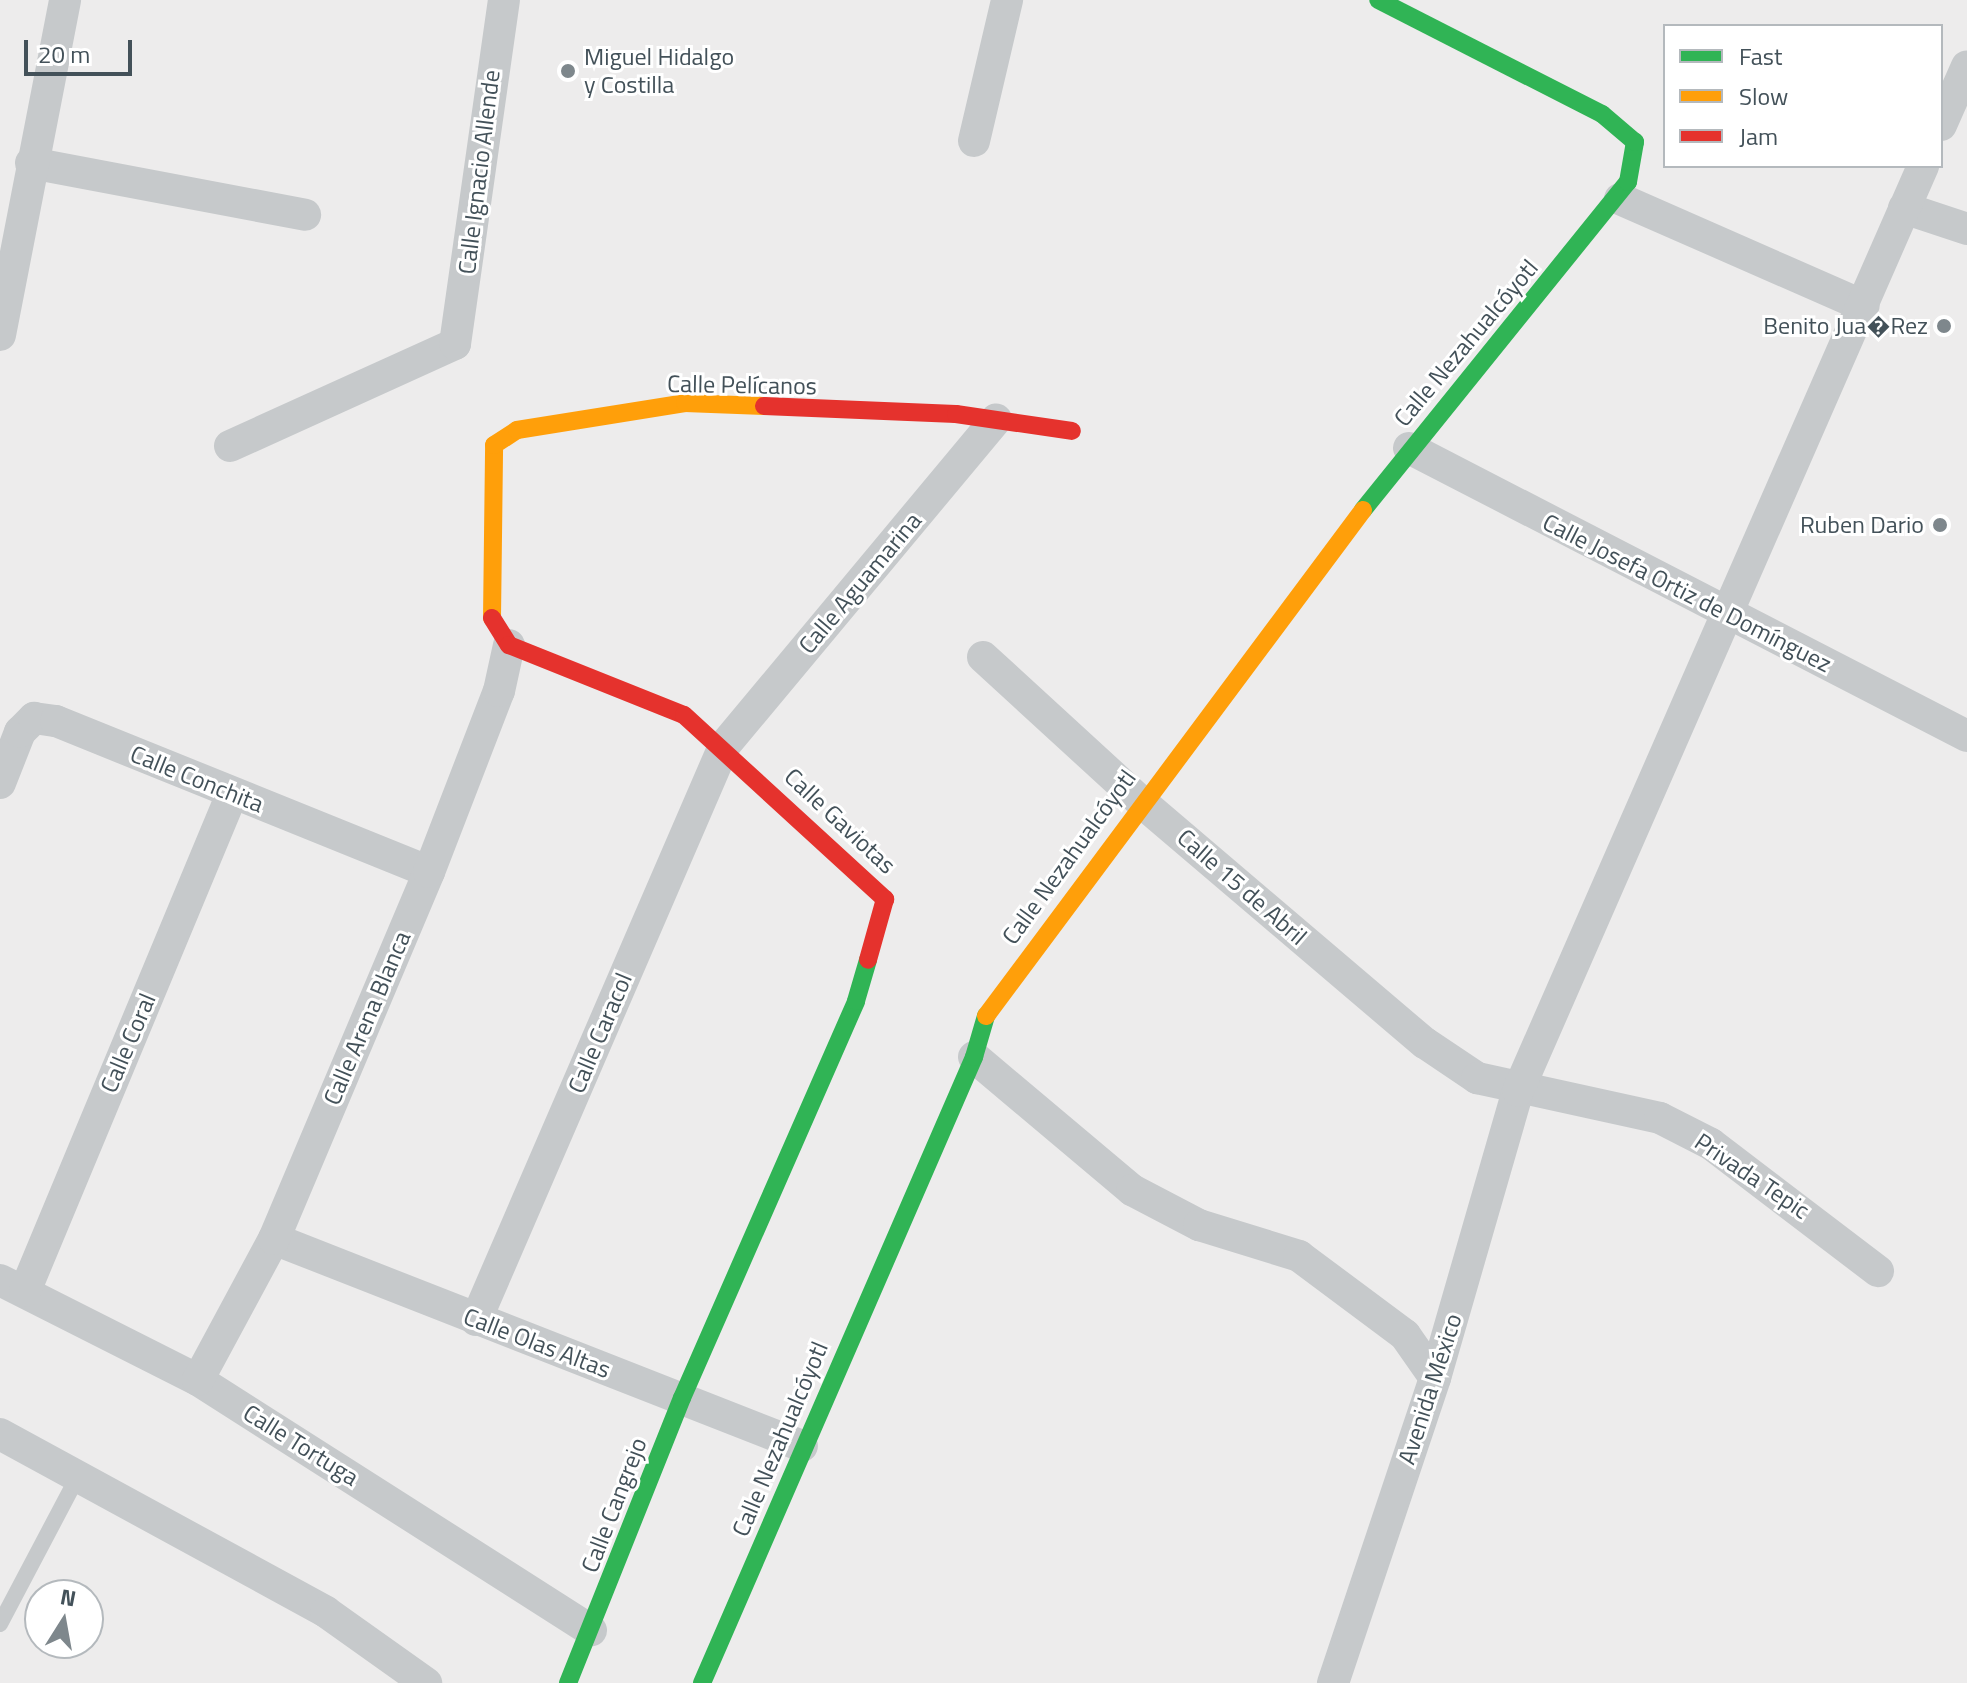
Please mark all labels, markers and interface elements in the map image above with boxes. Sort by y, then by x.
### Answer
scale bar [28,24,136,74]
legend [1663,24,1943,168]
text: 20 m [38,36,90,72]
text: Fast [1739,38,1782,74]
place label: Miguel Hidalgo y Costilla [584,43,734,99]
marker: Miguel Hidalgo y Costilla [559,62,577,80]
street label: Calle Ignacio Allende [452,68,506,276]
text: Slow [1739,78,1788,114]
text: Jam [1739,118,1778,154]
street label: Calle Nezahualcóyotl [1388,254,1544,432]
place label: Benito Jua�Rez [1763,312,1928,340]
marker: Benito Jua�Rez [1935,317,1953,335]
street label: Calle Pelícanos [667,369,817,401]
street label: Calle Aguamarina [793,507,927,659]
street label: Calle Josefa Ortiz de Domínguez [1538,507,1836,679]
place label: Ruben Dario [1800,511,1924,539]
marker: Ruben Dario [1931,516,1949,534]
street label: Calle Conchita [126,739,268,819]
street label: Calle Gaviotas [779,762,901,880]
street label: Calle Nezahualcóyotl [996,764,1142,950]
street label: Calle 15 de Abril [1171,823,1313,951]
street label: Calle Arena Blanca [317,927,417,1109]
street label: Calle Caracol [562,969,638,1097]
street label: Calle Coral [94,989,162,1097]
street label: Privada Tepic [1689,1127,1815,1225]
street label: Calle Olas Altas [460,1302,614,1384]
street label: Avenida México [1392,1310,1468,1468]
street label: Calle Nezahualcóyotl [726,1337,834,1541]
street label: Calle Tortuga [238,1398,364,1492]
street label: Calle Cangrejo [575,1434,653,1576]
north arrow [24,1579,104,1659]
text: N [57,1579,79,1616]

